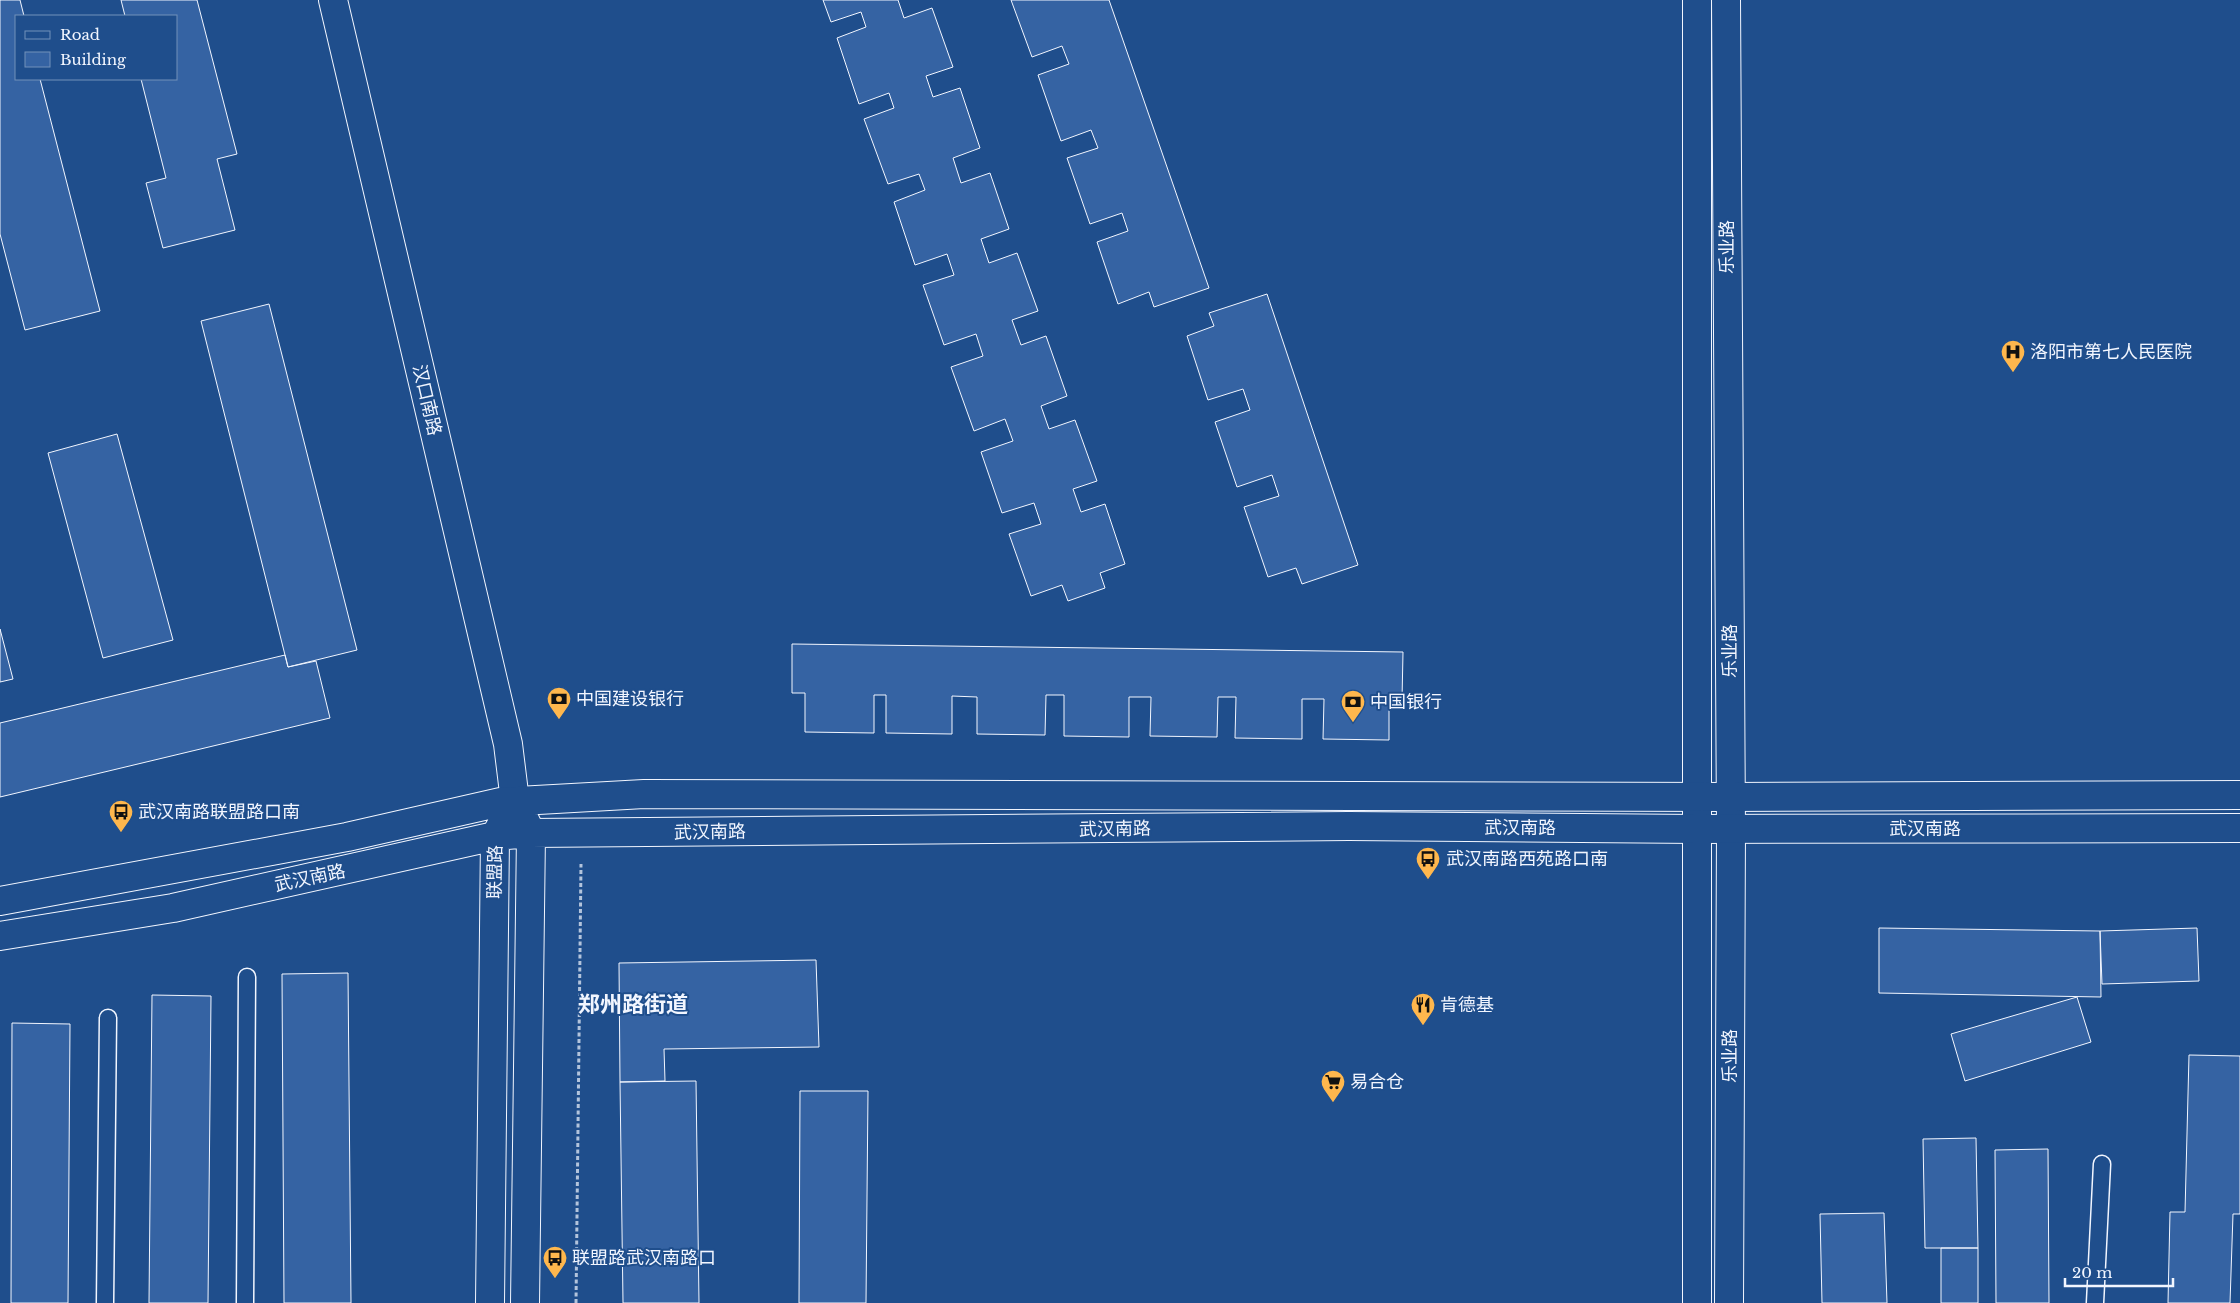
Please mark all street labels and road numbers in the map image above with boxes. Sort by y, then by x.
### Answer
street label: 乐业路 [1716,220,1738,274]
street label: 汉口南路 [408,362,446,438]
street label: 乐业路 [1719,624,1741,678]
street label: 武汉南路 [1079,817,1151,841]
street label: 武汉南路 [1484,817,1556,839]
street label: 武汉南路 [1889,818,1961,840]
street label: 武汉南路 [674,820,746,844]
street label: 联盟路 [484,845,506,899]
street label: 武汉南路 [272,860,348,896]
street label: 乐业路 [1719,1029,1741,1083]

